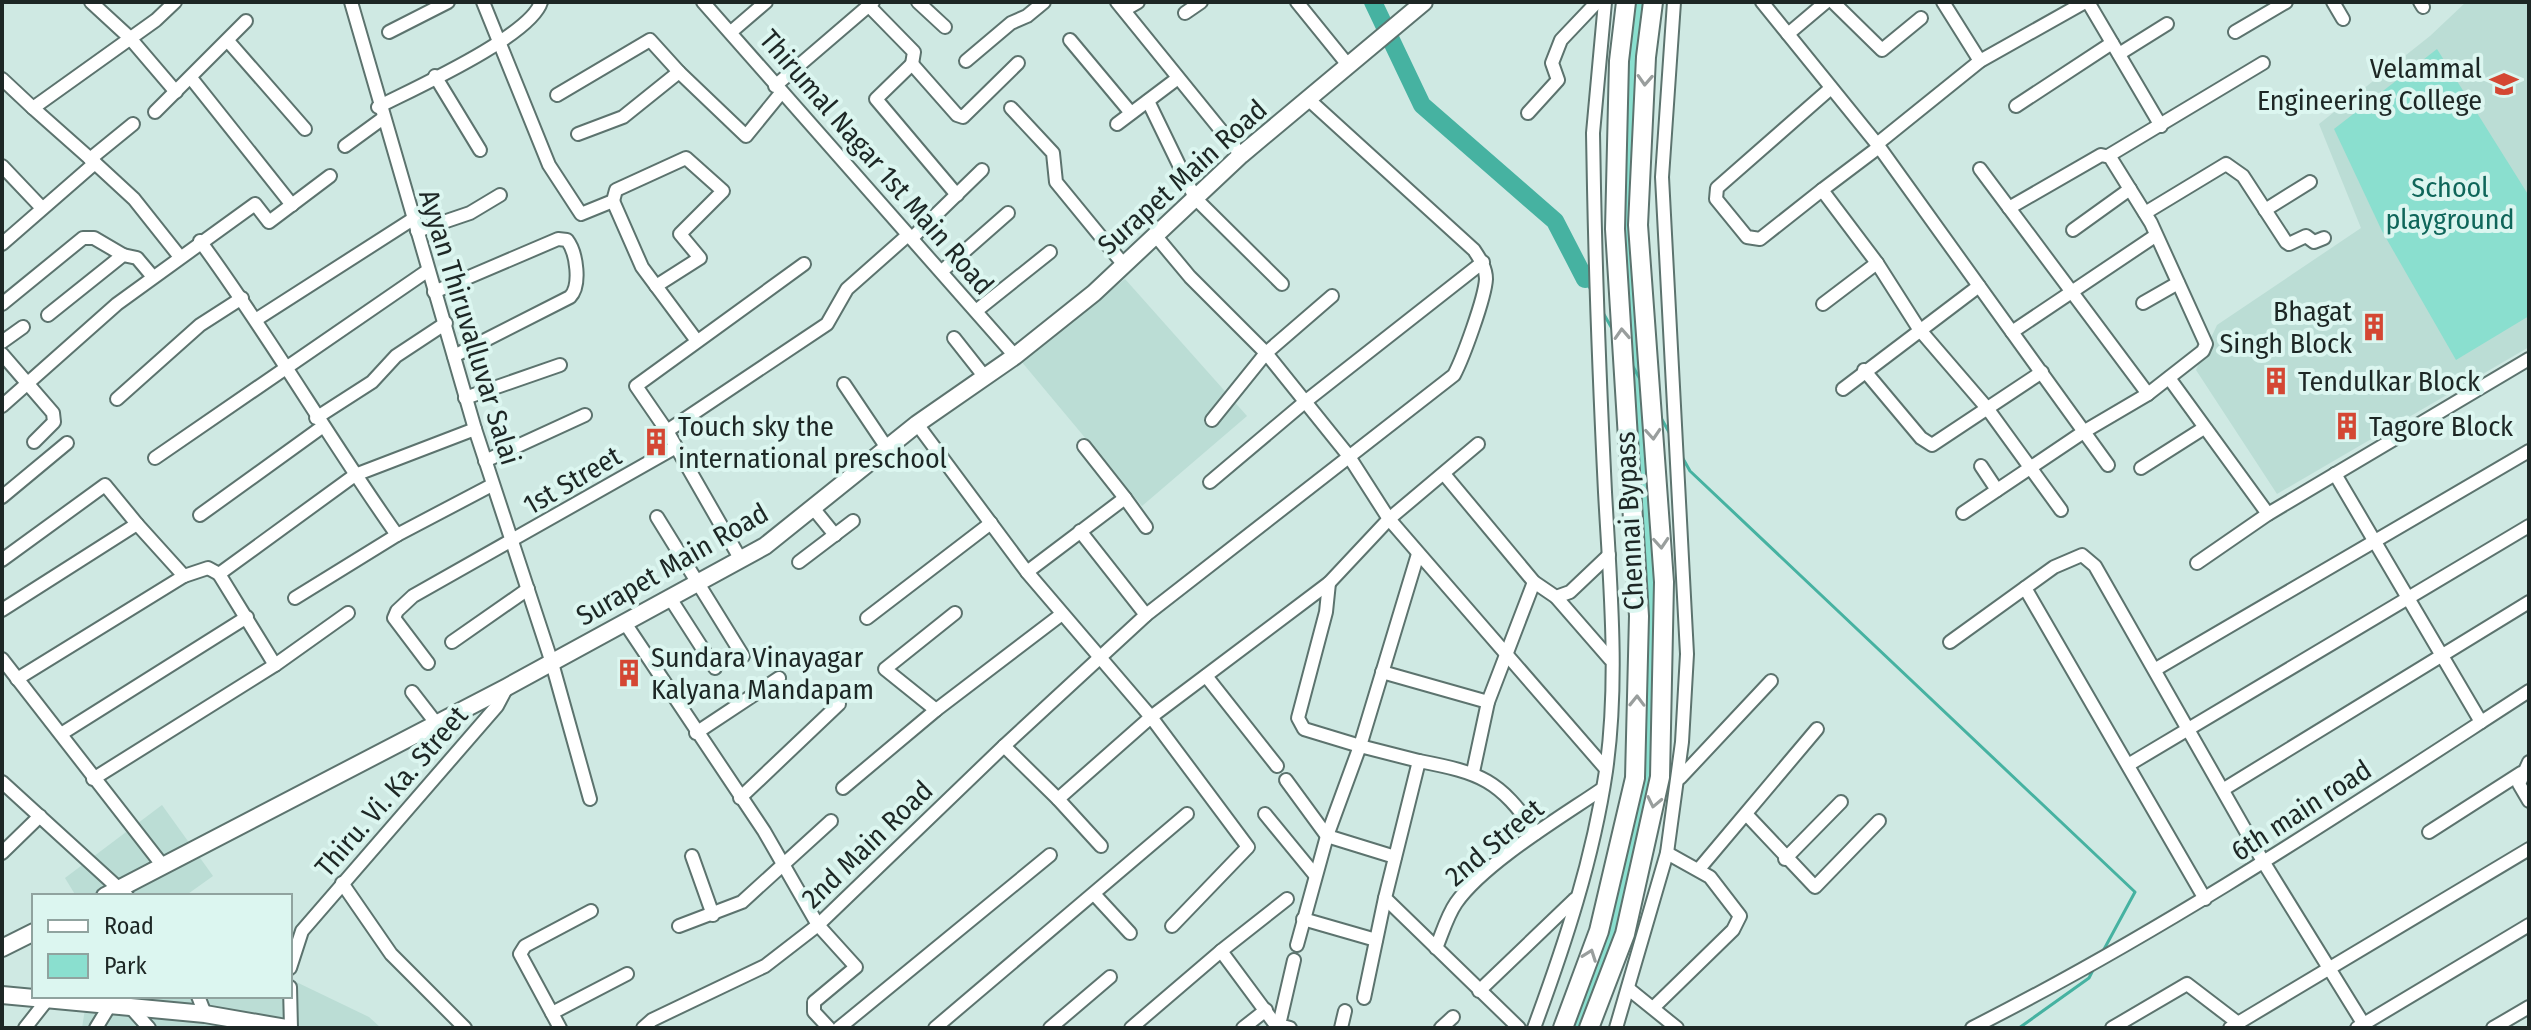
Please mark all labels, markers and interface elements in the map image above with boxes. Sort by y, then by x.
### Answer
street label: Thirumal Nagar 1st Main Road [753,23,1001,301]
place label: Velammal Engineering College [2257,52,2482,117]
school or university icon: Velammal Engineering College [2489,69,2519,99]
one-way arrow [1636,74,1653,87]
street label: Surapet Main Road [1091,93,1274,262]
park label: School playground [2385,171,2515,236]
street label: Ayyan Thiruvalluvar Salai [412,186,527,469]
place label: Bhagat Singh Block [2219,295,2353,360]
building icon: Bhagat Singh Block [2359,312,2389,342]
one-way arrow [1614,327,1631,340]
place label: Tendulkar Block [2298,365,2481,398]
building icon: Tendulkar Block [2261,366,2291,396]
place label: Touch sky the international preschool [678,410,947,475]
place label: Tagore Block [2369,410,2514,443]
building icon: Tagore Block [2332,411,2362,441]
building icon: Touch sky the international preschool [641,427,671,457]
one-way arrow [1644,428,1661,441]
street label: Chennai Bypass [1608,431,1651,611]
street label: 1st Street [517,439,628,522]
street label: Surapet Main Road [571,496,774,633]
one-way arrow [1652,537,1669,550]
place label: Sundara Vinayagar Kalyana Mandapam [651,641,874,706]
building icon: Sundara Vinayagar Kalyana Mandapam [614,658,644,688]
one-way arrow [1628,694,1646,707]
street label: Thiru. Vi. Ka. Street [308,699,475,883]
street label: 6th main road [2225,753,2377,868]
street label: 2nd Main Road [795,774,940,915]
street label: 2nd Street [1439,791,1551,893]
one-way arrow [1646,795,1663,808]
legend [32,894,292,998]
text: Road [104,912,154,940]
one-way arrow [1581,949,1597,963]
text: Park [104,952,147,980]

